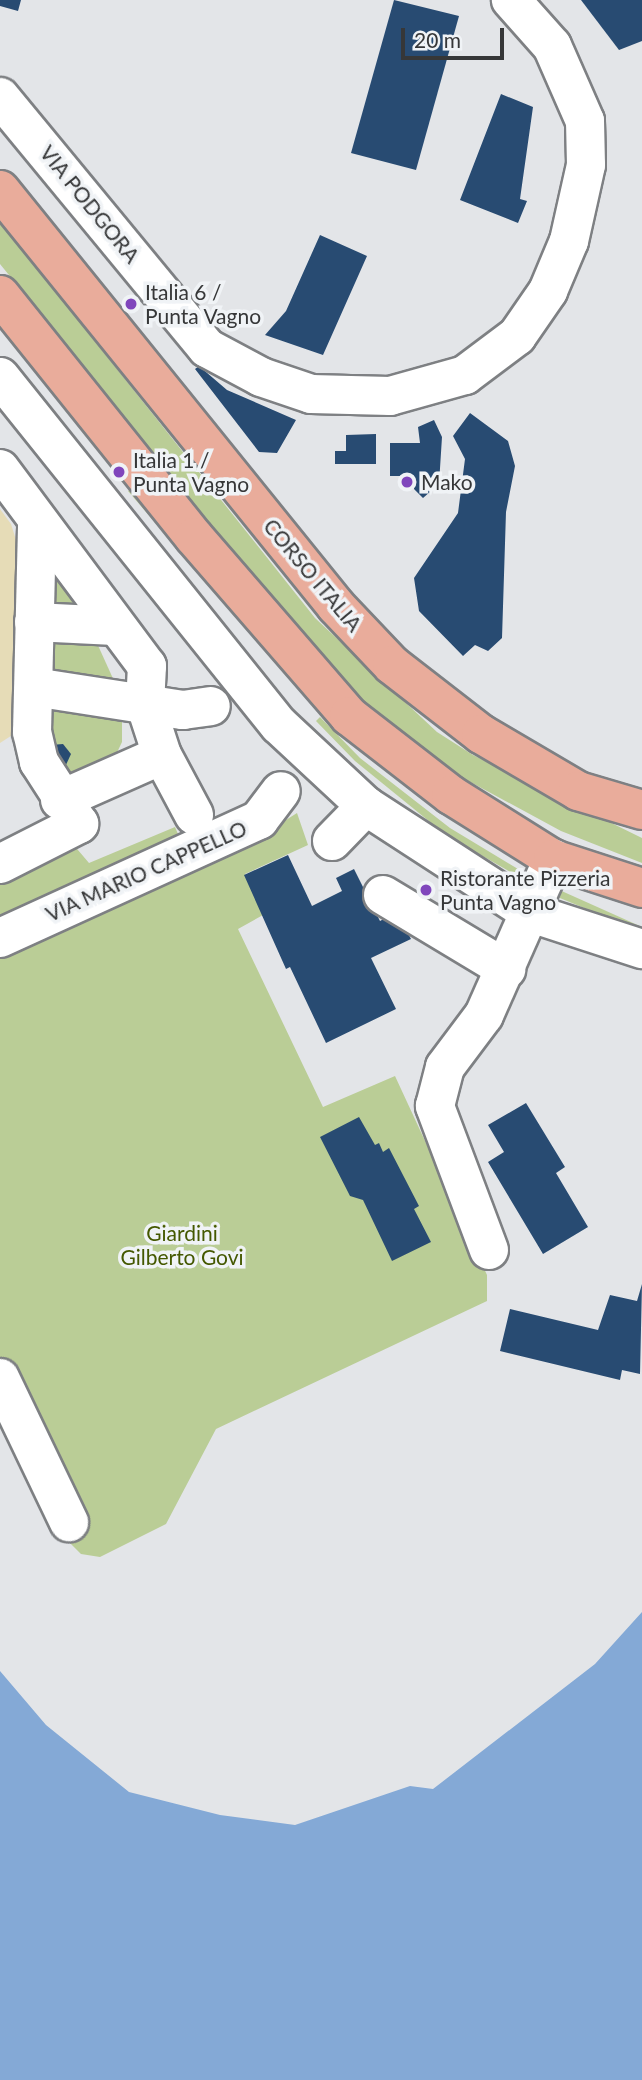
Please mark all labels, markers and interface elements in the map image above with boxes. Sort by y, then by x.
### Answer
scale bar [404,14,507,58]
text: 20 m [414,27,461,52]
street label: VIA PODGORA [35,140,145,268]
place label: Italia 6 / Punta Vagno [145,279,262,329]
marker: Italia 6 / Punta Vagno [123,296,139,312]
place label: Italia 1 / Punta Vagno [133,447,250,497]
marker: Italia 1 / Punta Vagno [111,464,127,480]
place label: Mako [421,469,473,495]
marker: Mako [399,474,415,490]
street label: CORSO ITALIA [259,514,367,636]
street label: VIA MARIO CAPPELLO [41,815,251,927]
place label: Ristorante Pizzeria Punta Vagno [440,865,611,915]
marker: Ristorante Pizzeria Punta Vagno [418,882,434,898]
park label: Giardini Gilberto Govi [120,1220,244,1270]

